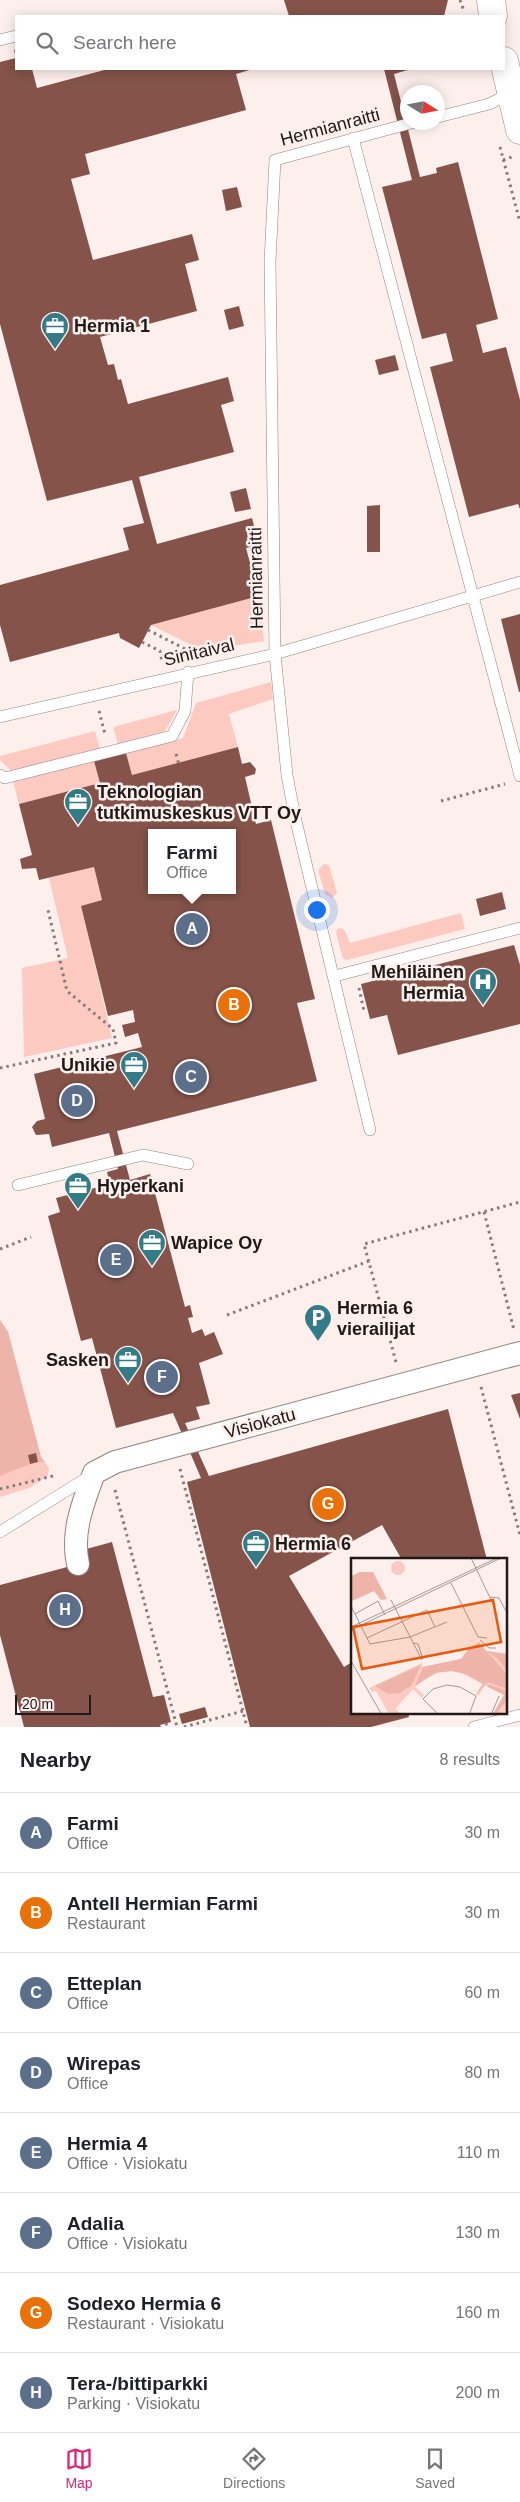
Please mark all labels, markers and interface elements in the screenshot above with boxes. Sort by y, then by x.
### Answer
search box [15,15,505,70]
icon: search [33,29,61,57]
text: Search here [73,32,177,53]
north arrow [400,85,445,130]
street label: Hermianraitti [278,104,382,150]
office icon: Hermia 1 [40,311,70,350]
place label: Hermia 1 [74,316,150,336]
street label: Hermianraitti [245,527,267,629]
street label: Sinitaival [162,634,236,670]
place label: Teknologian tutkimuskeskus VTT Oy [97,782,301,823]
office icon: Teknologian tutkimuskeskus VTT Oy [63,787,93,826]
popup [148,829,236,894]
text: Farmi [166,842,218,863]
text: Office [166,864,208,881]
your location [304,897,330,923]
pin: A [176,910,208,948]
place label: Mehiläinen Hermia [371,962,465,1003]
hospital icon: Mehiläinen Hermia [468,967,498,1006]
pin: B [218,986,250,1024]
office icon: Unikie [119,1050,149,1089]
place label: Unikie [61,1055,115,1075]
pin: C [175,1058,207,1096]
pin: D [61,1082,93,1120]
office icon: Hyperkani [63,1171,93,1210]
place label: Hyperkani [97,1176,184,1196]
office icon: Wapice Oy [137,1228,167,1267]
place label: Wapice Oy [171,1233,262,1253]
pin: E [100,1241,132,1279]
place label: Hermia 6 vierailijat [337,1298,415,1339]
parking icon: Hermia 6 vierailijat [303,1303,333,1342]
office icon: Sasken [113,1345,143,1384]
place label: Sasken [46,1350,109,1370]
pin: F [146,1358,178,1396]
street label: Visiokatu [222,1404,298,1442]
pin: G [312,1485,344,1523]
office icon: Hermia 6 [241,1529,271,1568]
place label: Hermia 6 [275,1534,351,1554]
inset map [351,1558,508,1714]
pin: H [49,1591,81,1629]
scale bar [15,1692,91,1715]
text: 20 m [22,1696,53,1712]
text: Nearby [20,1748,91,1771]
text: 8 results [440,1751,500,1768]
text: Farmi [67,1813,119,1834]
text: A [30,1824,42,1841]
text: 30 m [464,1824,500,1841]
text: Office [67,1835,109,1852]
text: Antell Hermian Farmi [67,1893,258,1914]
text: B [30,1904,42,1921]
text: 30 m [464,1904,500,1921]
text: Restaurant [67,1915,145,1932]
text: Etteplan [67,1973,142,1994]
text: C [30,1984,42,2001]
text: 60 m [464,1984,500,2001]
text: Office [67,1995,109,2012]
text: Wirepas [67,2053,141,2074]
text: D [30,2064,42,2081]
text: 80 m [464,2064,500,2081]
text: Office [67,2075,109,2092]
text: Hermia 4 [67,2133,147,2154]
text: E [31,2144,41,2161]
text: 110 m [457,2144,500,2161]
text: Office · Visiokatu [67,2155,187,2172]
text: Adalia [67,2213,124,2234]
text: F [31,2224,41,2241]
text: 130 m [456,2224,500,2241]
text: Office · Visiokatu [67,2235,187,2252]
text: Sodexo Hermia 6 [67,2293,221,2314]
text: G [30,2304,42,2321]
text: 160 m [456,2304,500,2321]
text: Restaurant · Visiokatu [67,2315,224,2332]
text: Tera-/bittiparkki [67,2373,208,2394]
text: H [30,2384,42,2401]
text: 200 m [456,2384,500,2401]
text: Parking · Visiokatu [67,2395,200,2412]
tab: Map [65,2445,93,2491]
tab: Directions [223,2445,285,2491]
tab: Saved [415,2445,455,2491]

